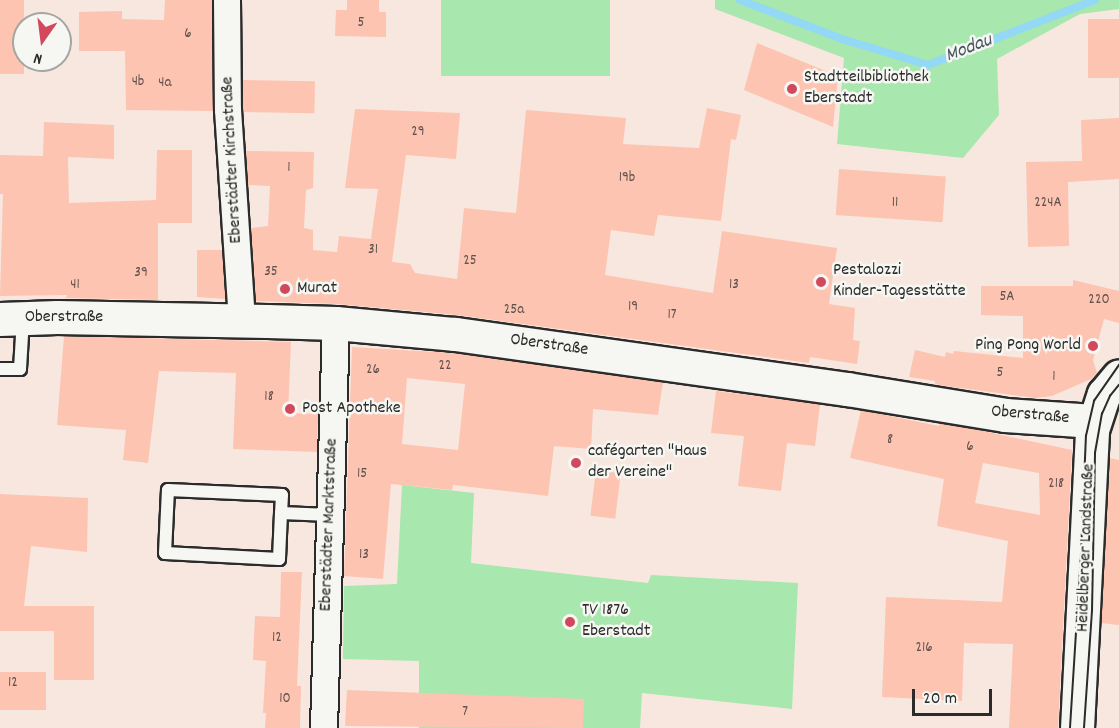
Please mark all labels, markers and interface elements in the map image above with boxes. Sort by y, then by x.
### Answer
north arrow [12,12,72,72]
house number: 5 [358,15,364,33]
house number: 6 [184,26,192,44]
water label: Modau [942,29,996,69]
text: N [31,46,45,70]
place label: Stadtteilbibliothek Eberstadt [804,68,929,110]
house number: 4b [132,74,144,92]
house number: 4a [158,75,172,93]
street label: Eberstädter Kirchstraße [218,76,248,244]
marker: Stadtteilbibliothek Eberstadt [785,82,799,96]
house number: 29 [411,124,425,142]
house number: 1 [287,160,291,178]
house number: 19b [619,170,635,188]
house number: 11 [892,195,898,213]
house number: 224A [1034,195,1062,213]
house number: 31 [368,242,378,260]
house number: 25 [463,253,477,271]
place label: Pestalozzi Kinder-Tagesstätte [833,261,966,304]
house number: 35 [264,264,278,282]
house number: 39 [134,265,148,283]
marker: Pestalozzi Kinder-Tagesstätte [814,275,828,289]
house number: 41 [70,277,80,295]
house number: 13 [729,277,739,295]
place label: Murat [297,278,337,300]
marker: Murat [278,282,292,296]
house number: 5A [999,289,1015,307]
house number: 220 [1088,292,1110,310]
house number: 19 [628,299,638,317]
house number: 25a [504,302,524,320]
street label: Oberstraße [25,307,103,329]
house number: 17 [667,307,677,325]
street label: Oberstraße [509,330,589,362]
place label: Ping Pong World [975,335,1081,357]
marker: Ping Pong World [1086,339,1100,353]
house number: 22 [438,358,452,376]
house number: 26 [366,362,380,380]
house number: 5 [997,365,1003,383]
house number: 1 [1052,369,1056,387]
house number: 18 [264,389,274,407]
place label: Post Apotheke [302,398,401,420]
marker: Post Apotheke [283,402,297,416]
street label: Oberstraße [990,402,1070,430]
house number: 8 [887,432,893,450]
street label: Eberstädter Marktstraße [316,438,344,612]
house number: 6 [966,439,974,457]
place label: cafégarten "Haus der Vereine" [588,442,707,484]
marker: cafégarten "Haus der Vereine" [569,456,583,470]
street label: Heidelberger Landstraße [1073,463,1101,633]
house number: 15 [357,466,367,484]
house number: 218 [1048,476,1064,494]
house number: 13 [359,547,369,565]
place label: TV 1876 Eberstadt [582,601,650,644]
marker: TV 1876 Eberstadt [563,615,577,629]
house number: 12 [272,630,282,648]
house number: 216 [915,640,933,658]
house number: 12 [8,675,18,693]
scale bar [915,677,994,715]
text: 20 m [923,687,957,712]
house number: 10 [279,691,291,709]
house number: 7 [462,704,468,722]

